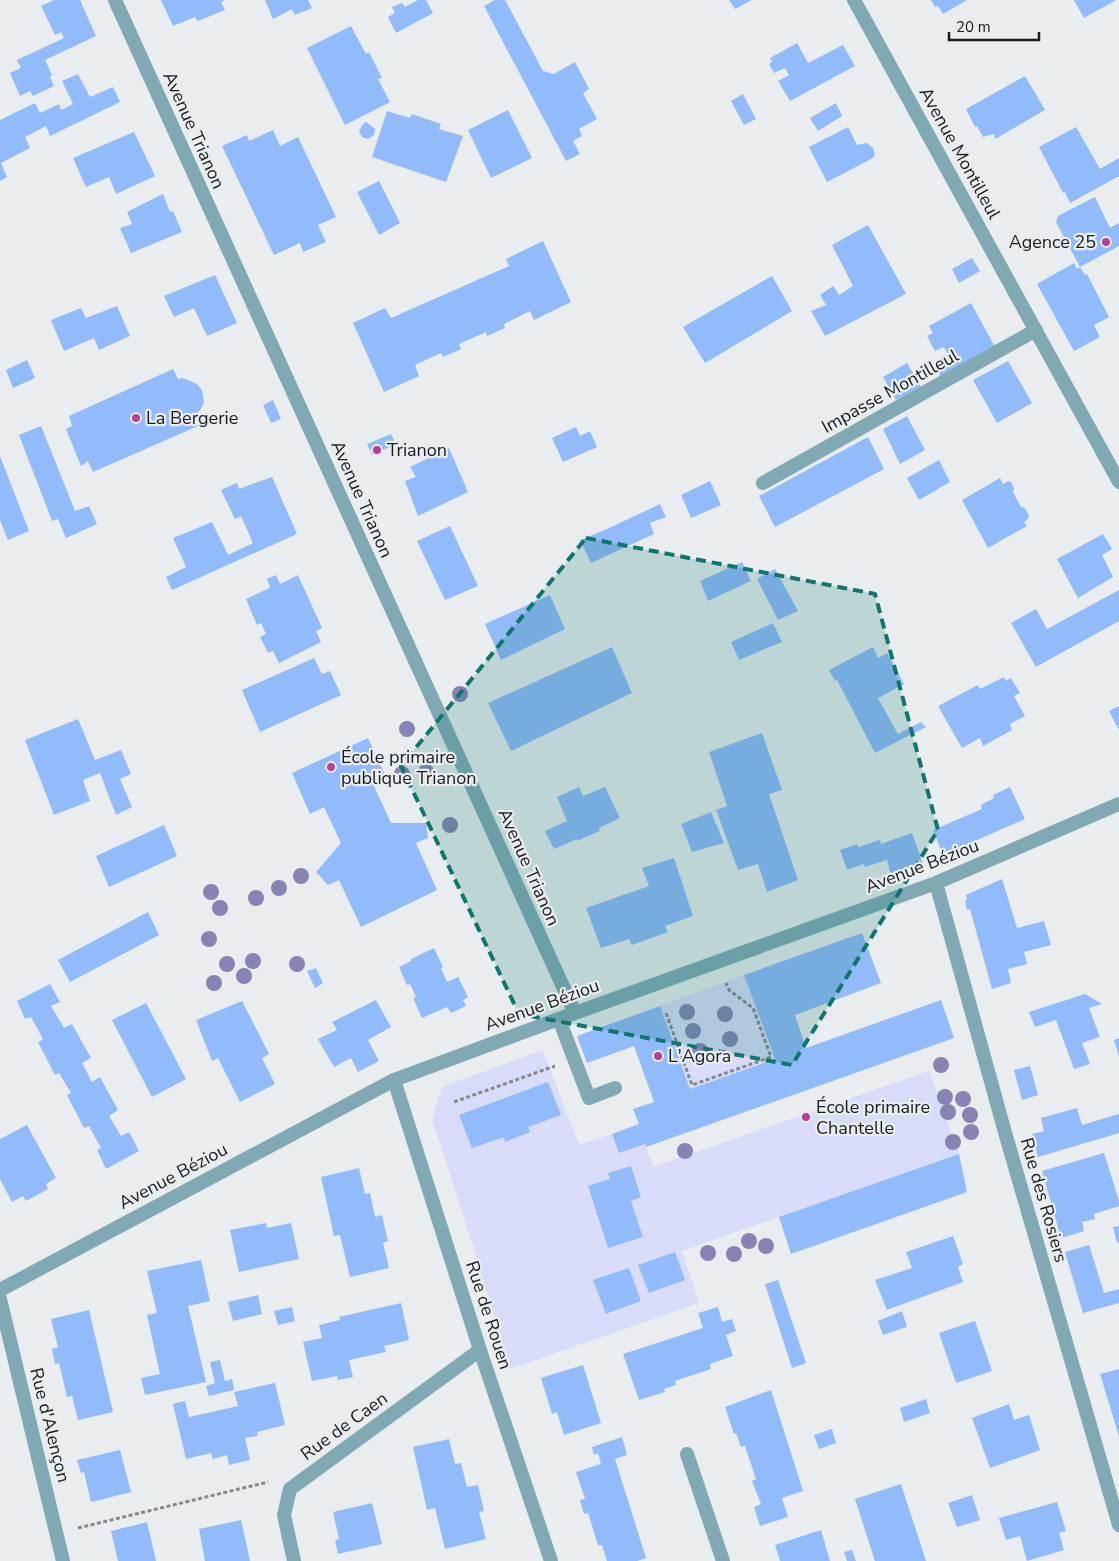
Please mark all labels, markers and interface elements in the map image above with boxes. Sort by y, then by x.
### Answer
scale bar [949,10,1039,42]
text: 20 m [956,17,991,37]
street label: Avenue Trianon [157,68,231,192]
street label: Avenue Montilleul [914,83,1007,224]
place label: Agence 25 [1009,230,1096,254]
marker: Agence 25 [1100,236,1112,248]
street label: Impasse Montilleul [817,343,963,439]
place label: La Bergerie [146,406,238,430]
marker: La Bergerie [130,412,142,424]
street label: Avenue Trianon [325,437,399,561]
place label: Trianon [387,438,447,462]
marker: Trianon [371,444,383,456]
place label: École primaire publique Trianon [341,745,476,790]
marker: École primaire publique Trianon [325,761,337,773]
street label: Avenue Trianon [492,805,566,929]
street label: Avenue Béziou [862,833,982,899]
street label: Avenue Béziou [481,973,603,1037]
place label: L'Agora [668,1044,731,1068]
marker: L'Agora [652,1050,664,1062]
place label: École primaire Chantelle [816,1095,930,1140]
marker: École primaire Chantelle [800,1111,812,1123]
street label: Rue des Rosiers [1015,1135,1073,1265]
street label: Avenue Béziou [114,1137,232,1215]
street label: Rue de Rouen [460,1258,518,1372]
street label: Rue d'Alençon [24,1365,76,1485]
street label: Rue de Caen [296,1386,392,1466]

